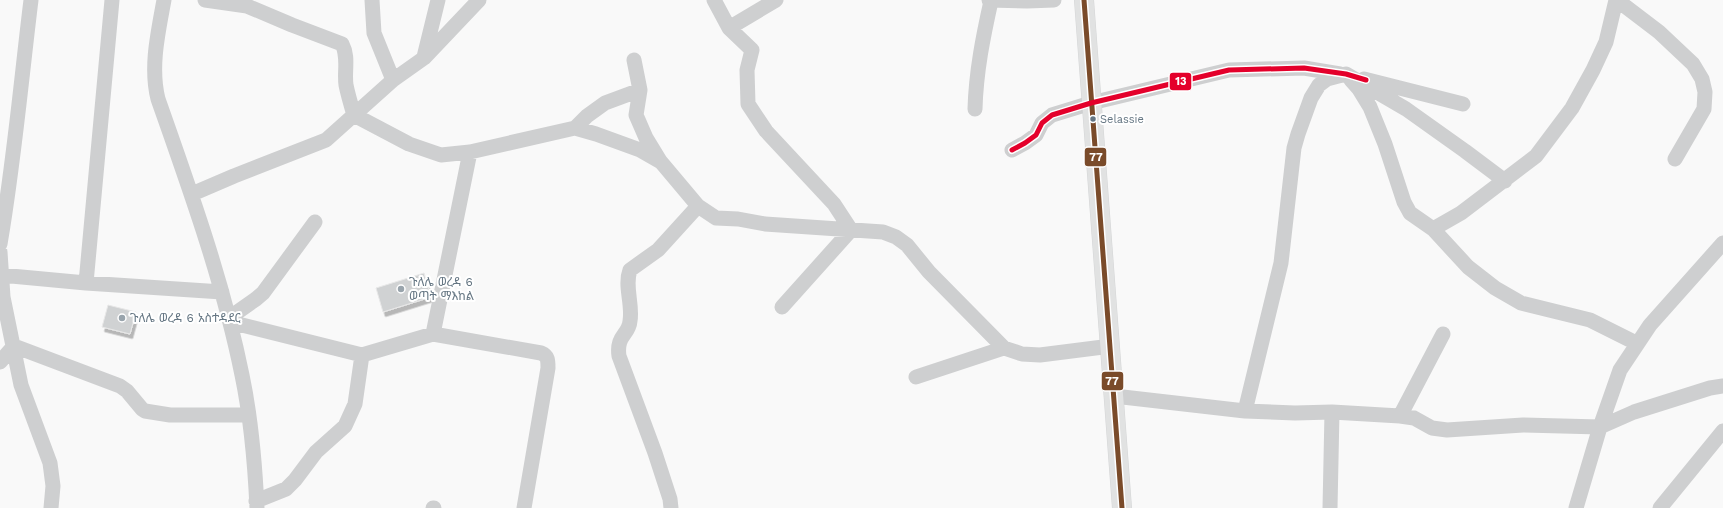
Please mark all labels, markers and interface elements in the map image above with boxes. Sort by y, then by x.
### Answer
line badge: 13 [1169,72,1192,91]
text: 13 [1175,75,1187,88]
place label: Selassie [1100,113,1144,126]
marker: Selassie [1088,114,1098,124]
line badge: 77 [1084,147,1107,167]
text: 77 [1089,151,1103,164]
place label: ጉለሌ ወረዳ 6 ወጣት ማእከል [409,275,474,303]
marker: ጉለሌ ወረዳ 6 ወጣት ማእከል [396,284,406,294]
place label: ጉለሌ ወረዳ 6 አስተዳደር [130,311,241,325]
marker: ጉለሌ ወረዳ 6 አስተዳደር [117,313,127,323]
line badge: 77 [1101,371,1124,391]
text: 77 [1105,375,1119,388]

